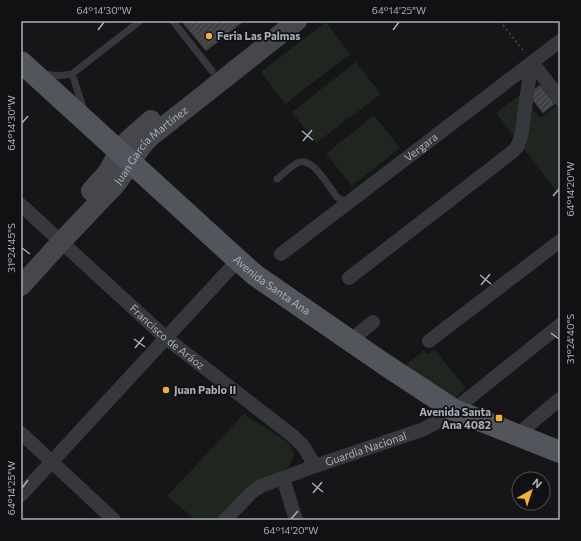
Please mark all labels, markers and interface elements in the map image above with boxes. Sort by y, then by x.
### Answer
text: 64°14'30"W [76,4,132,16]
text: 64°14'25"W [372,4,426,16]
place label: Feria Las Palmas [217,29,300,42]
marker: Feria Las Palmas [204,31,214,41]
text: 64°14'30"W [5,95,17,151]
street label: Juan García Martínez [111,103,190,188]
street label: Vergara [401,130,440,164]
text: 64°14'20"W [564,161,576,217]
text: 31°24'45"S [5,223,17,273]
street label: Avenida Santa Ana [231,252,313,317]
street label: Francisco de Aráoz [128,301,208,372]
text: 31°24'40"S [564,314,576,364]
place label: Juan Pablo II [174,383,236,397]
marker: Juan Pablo II [161,385,171,395]
place label: Avenida Santa Ana 4082 [419,405,491,431]
marker: Avenida Santa Ana 4082 [494,413,504,423]
street label: Guardia Nacional [323,428,408,468]
text: 64°14'25"W [5,461,17,515]
north arrow [511,471,551,511]
text: N [530,475,545,490]
text: 64°14'20"W [263,524,319,536]

